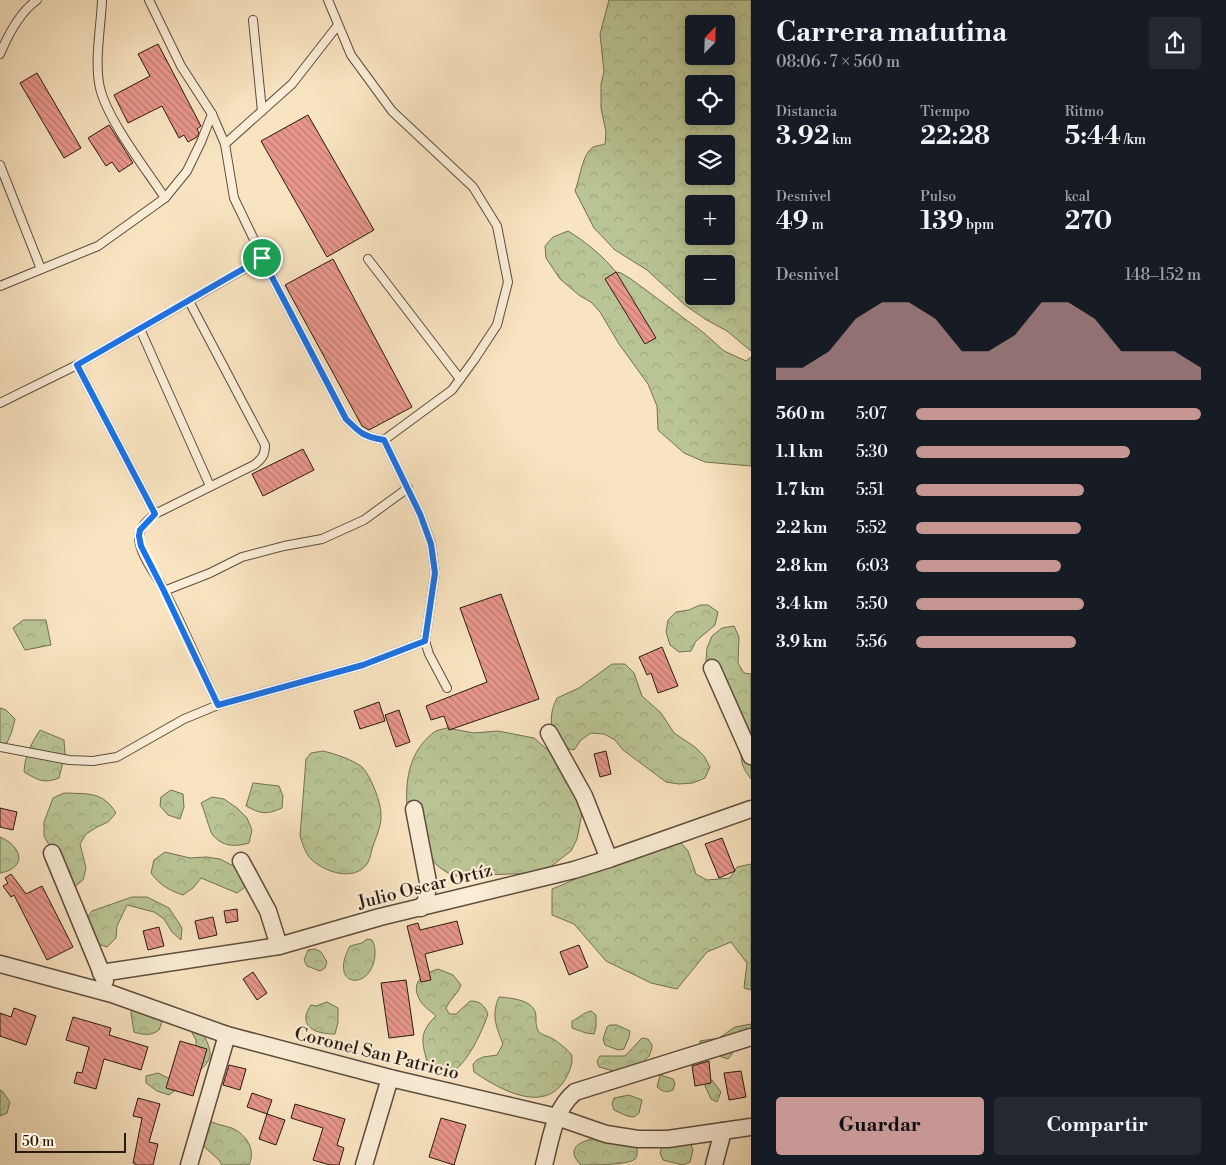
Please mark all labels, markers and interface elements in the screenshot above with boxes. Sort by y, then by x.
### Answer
north arrow [685,15,735,65]
map controls [685,15,735,305]
text: Carrera matutina [776,15,1007,50]
button: share [1149,17,1201,69]
text: 08:06 · 7 × 560 m [776,52,900,72]
button: locate [685,75,735,125]
text: Distancia [776,103,837,121]
text: Tiempo [920,103,970,121]
text: Ritmo [1065,103,1104,121]
text: 3.92 [776,121,829,152]
text: 22:28 [920,121,990,152]
text: 5:44 [1065,121,1121,152]
text: km [829,131,852,149]
text: /km [1121,131,1146,149]
button: layers [685,135,735,185]
text: Desnivel [776,188,831,206]
text: Pulso [920,188,956,206]
text: kcal [1065,188,1090,206]
button: + [685,195,735,245]
text: 49 [776,206,809,237]
text: 139 [920,206,963,237]
text: 270 [1065,206,1112,237]
text: m [809,216,824,234]
text: bpm [963,216,994,234]
pin [241,237,283,279]
icon: arrive [248,244,276,272]
button: − [685,255,735,305]
text: Desnivel [776,265,839,285]
text: 148–152 m [1125,265,1201,285]
text: 560 m [776,404,825,424]
text: 5:07 [856,404,887,424]
text: 1.1 km [776,442,823,462]
text: 5:30 [856,442,888,462]
text: 1.7 km [776,480,825,500]
text: 5:51 [856,480,884,500]
text: 2.2 km [776,518,827,538]
text: 5:52 [856,518,886,538]
text: 2.8 km [776,556,828,576]
text: 6:03 [856,556,889,576]
text: 3.4 km [776,594,828,614]
text: 5:50 [856,594,888,614]
text: 3.9 km [776,632,827,652]
text: 5:56 [856,632,887,652]
street label: Julio Oscar Ortíz [354,859,495,915]
street label: Coronel San Patricio [292,1022,462,1085]
button: Guardar [776,1097,984,1155]
button: Compartir [994,1097,1201,1155]
scale bar [15,1130,126,1153]
text: 50 m [22,1133,54,1151]

